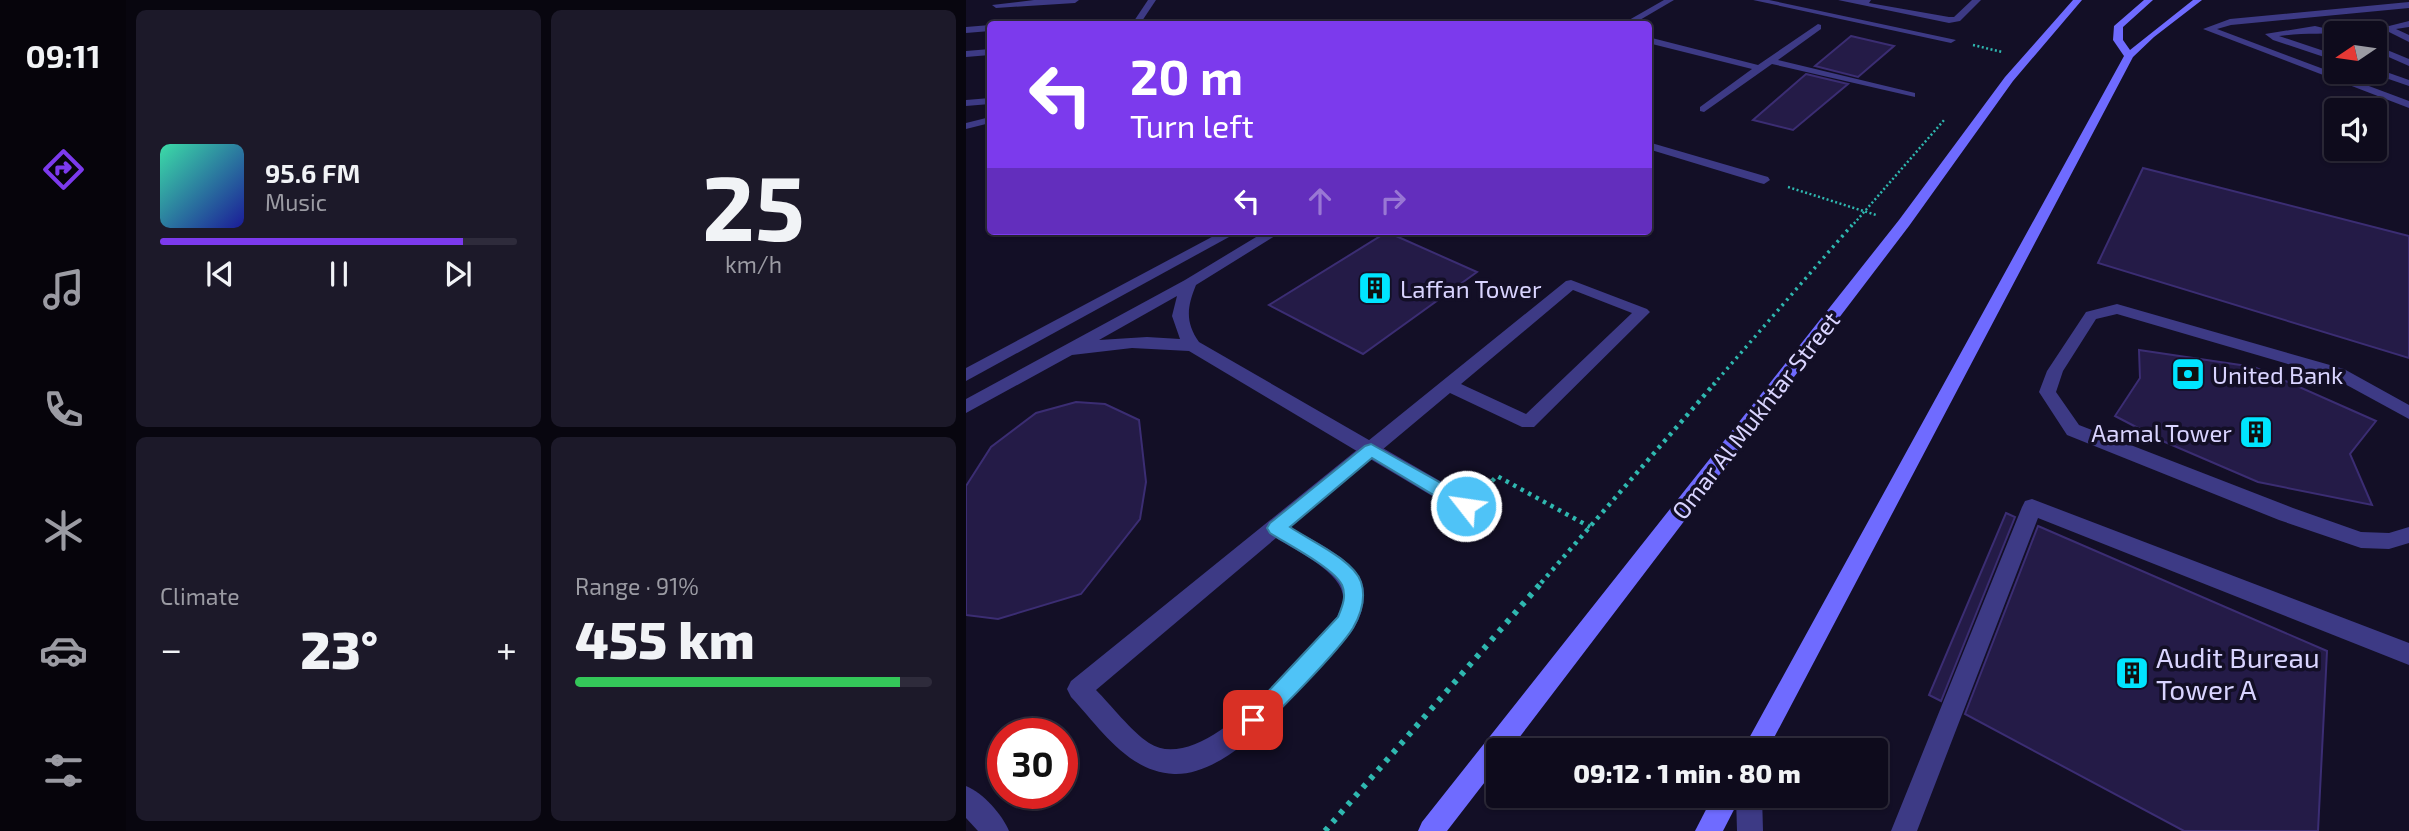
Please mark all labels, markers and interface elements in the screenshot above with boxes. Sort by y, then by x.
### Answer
north arrow [2324,21,2387,84]
map controls [2324,21,2387,161]
text: 09:11 [26,36,100,74]
text: 20 m [1130,46,1243,105]
icon: left [1015,49,1106,140]
button: sound [2324,98,2387,161]
text: Turn left [1130,106,1254,144]
icon: directions [39,145,88,194]
text: 25 [702,150,805,259]
text: 95.6 FM [265,157,360,188]
icon: left [1228,182,1266,220]
icon: ahead [1301,182,1339,220]
icon: right [1374,182,1412,220]
text: Music [265,188,327,216]
text: km/h [725,250,782,278]
icon: previous [201,255,239,293]
icon: pause [320,255,358,293]
icon: next [439,255,477,293]
icon: music [39,265,88,314]
building icon: Laffan Tower [1356,269,1394,307]
place label: Laffan Tower [1400,274,1542,303]
street label: Omar Al Mukhtar Street [1665,305,1845,525]
bank icon: United Bank [2169,355,2207,393]
place label: United Bank [2212,360,2343,389]
icon: phone [39,385,88,434]
building icon: Aamal Tower [2237,413,2275,451]
place label: Aamal Tower [2091,418,2232,447]
position arrow [1429,469,1503,543]
icon: climate [39,506,88,555]
text: Range · 91% [575,572,699,600]
text: Climate [160,582,240,610]
text: 455 km [575,607,755,669]
text: 23° [300,617,378,679]
text: − [160,625,182,671]
text: + [496,625,517,671]
icon: car [39,626,88,675]
place label: Audit Bureau Tower A [2156,640,2320,706]
building icon: Audit Bureau Tower A [2113,654,2151,692]
pin [1223,690,1283,750]
icon: arrive [1234,701,1272,739]
speed limit sign: 30 [987,718,1078,809]
icon: filters [39,746,88,795]
text: 09:12 · 1 min · 80 m [1573,757,1801,788]

